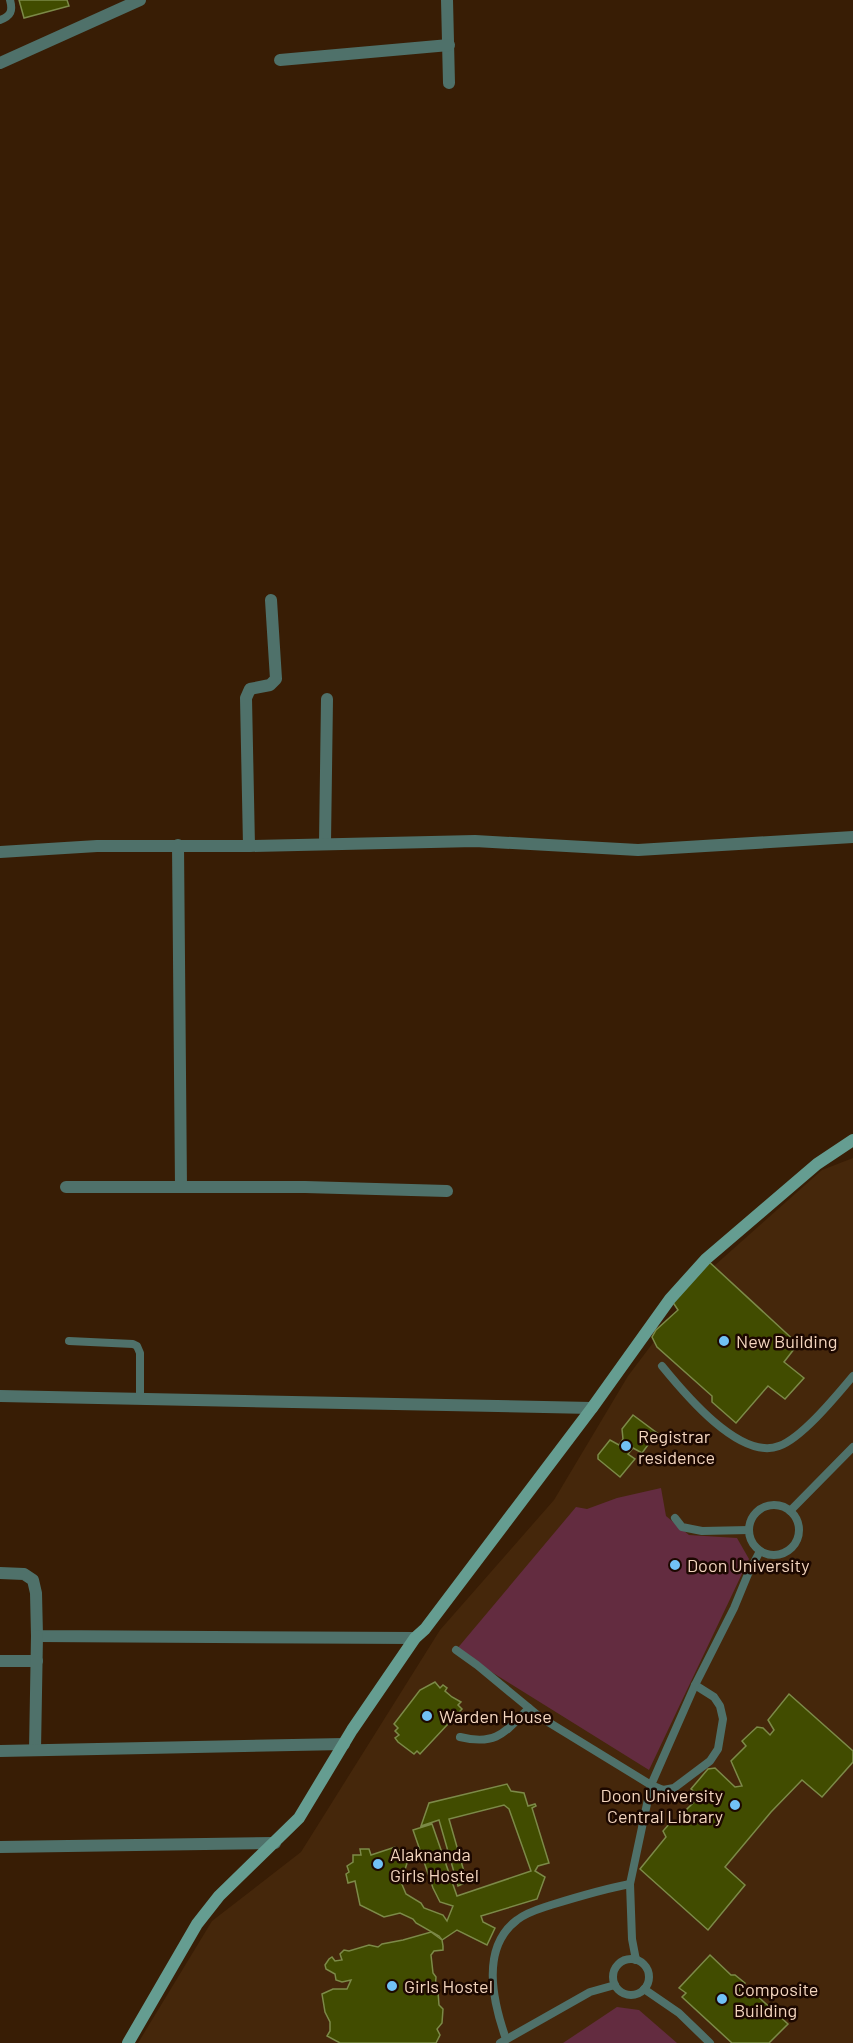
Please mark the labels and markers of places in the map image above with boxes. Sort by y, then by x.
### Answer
place label: New Building [736,1330,837,1352]
marker: New Building [717,1334,731,1348]
place label: Registrar residence [638,1425,715,1468]
marker: Registrar residence [619,1439,633,1453]
place label: Doon University [687,1554,809,1576]
marker: Doon University [668,1558,682,1572]
place label: Warden House [439,1705,552,1727]
marker: Warden House [420,1709,434,1723]
place label: Doon University Central Library [601,1784,723,1827]
marker: Doon University Central Library [728,1798,742,1812]
place label: Alaknanda Girls Hostel [390,1843,479,1886]
marker: Alaknanda Girls Hostel [371,1857,385,1871]
place label: Girls Hostel [404,1975,493,1997]
place label: Composite Building [734,1978,818,2021]
marker: Girls Hostel [385,1979,399,1993]
marker: Composite Building [715,1992,729,2006]

